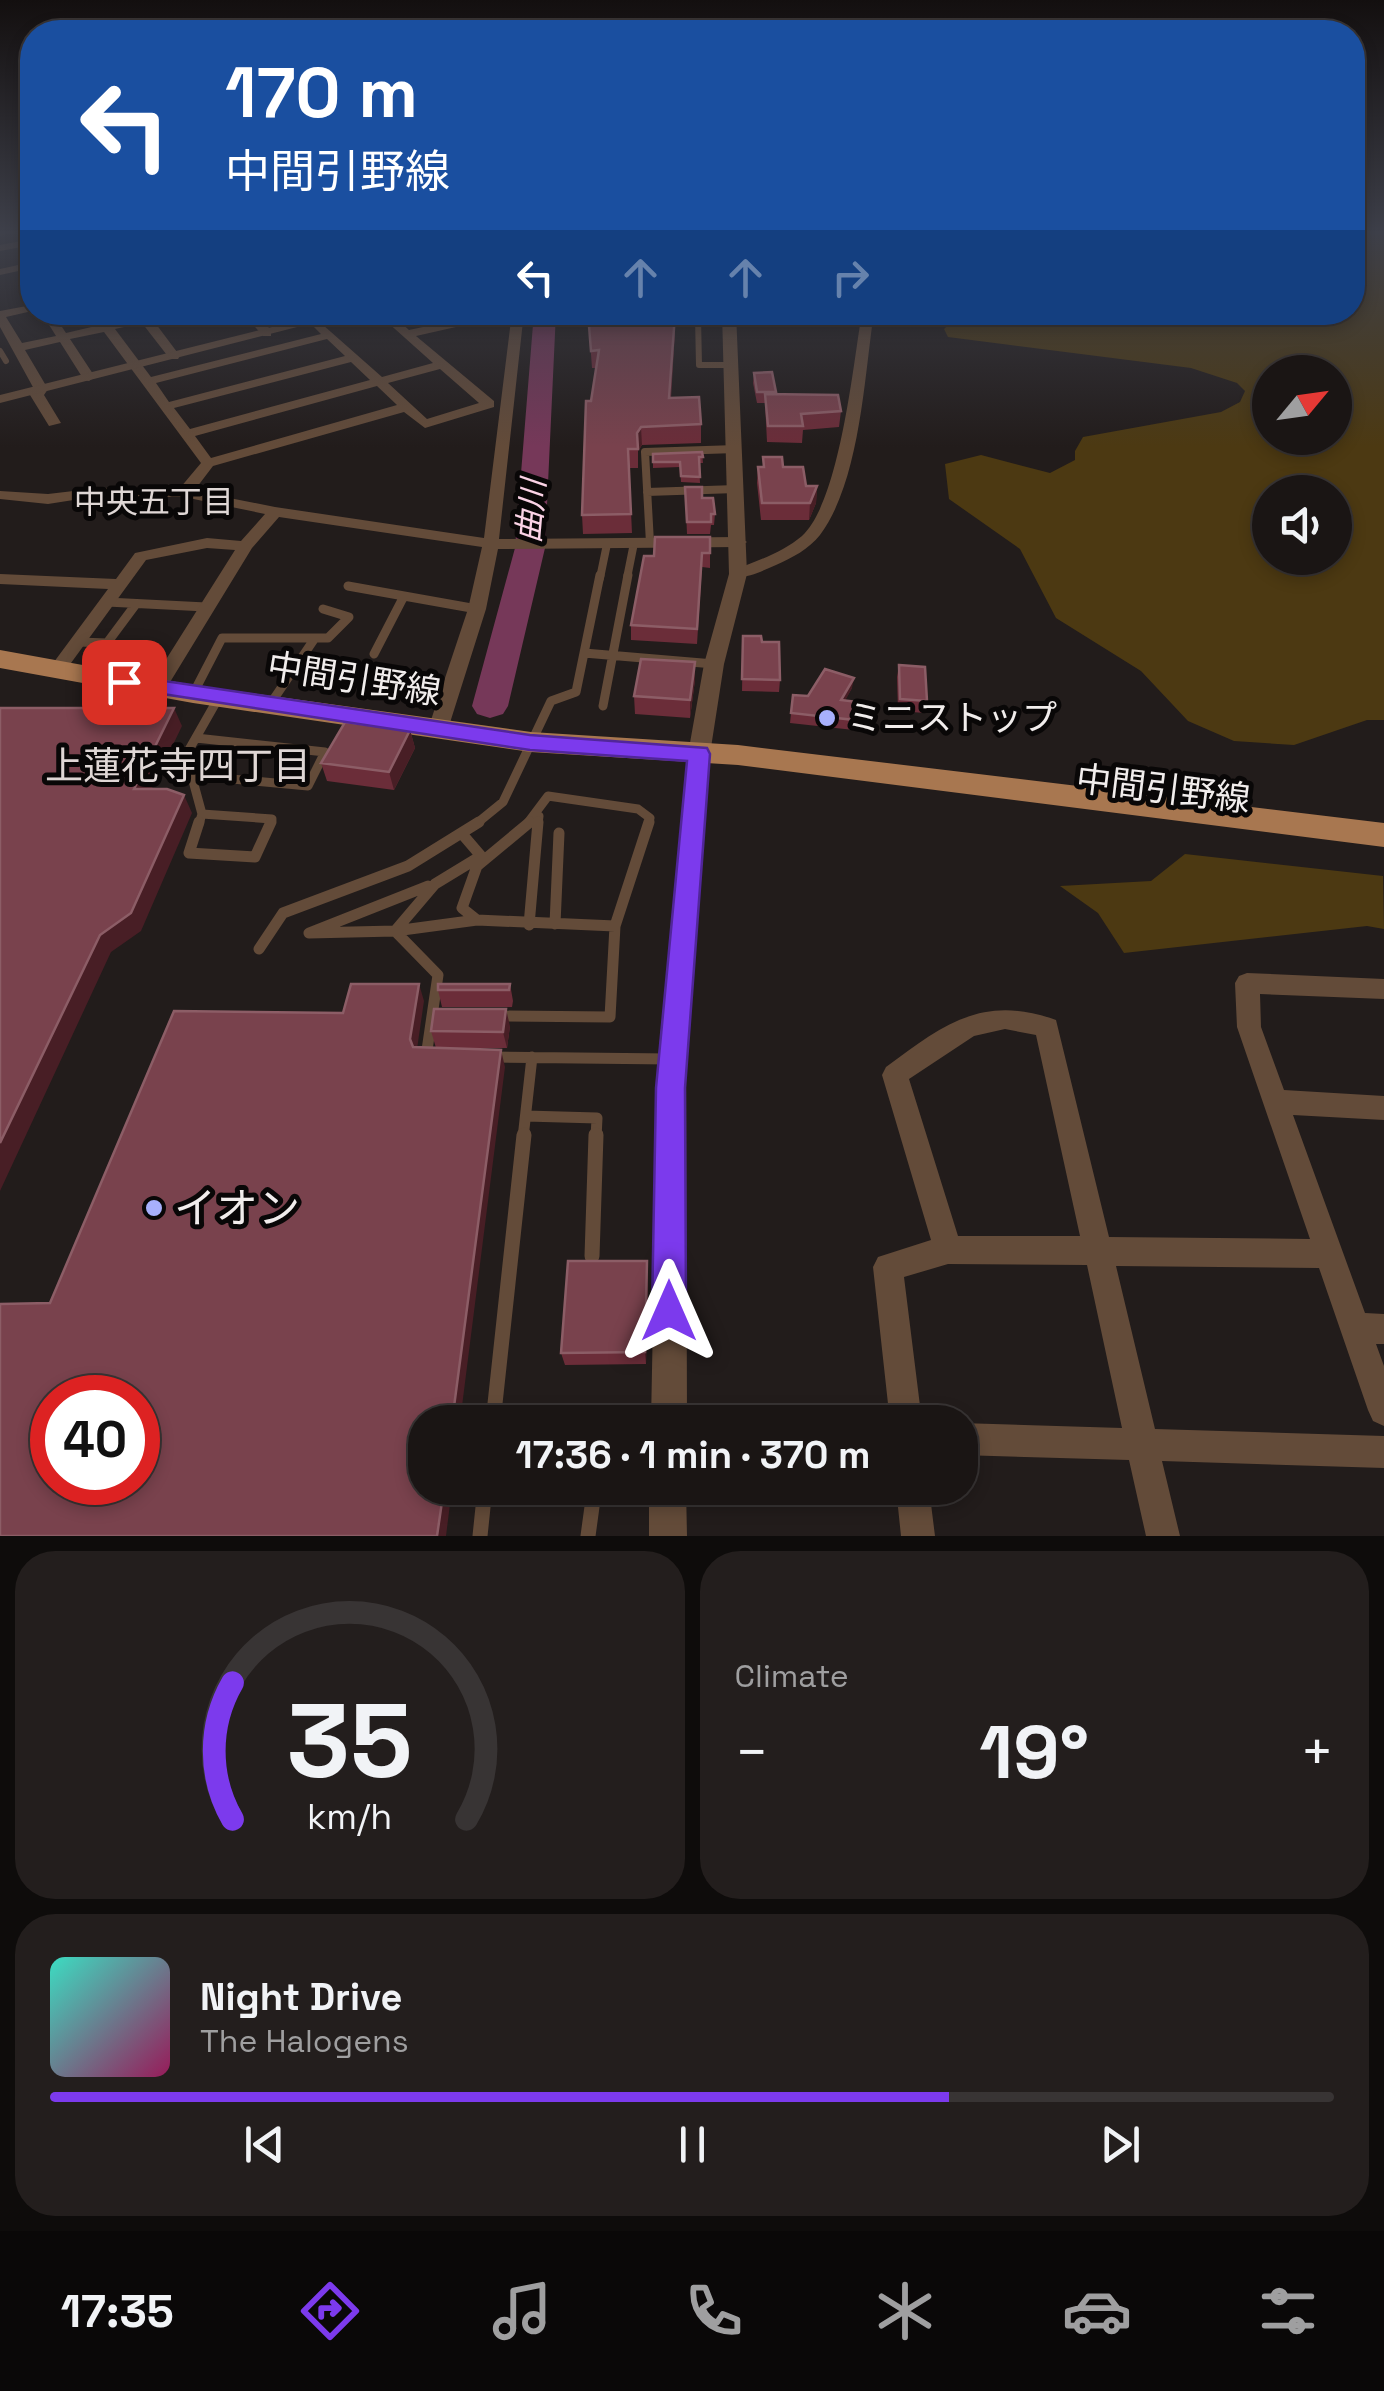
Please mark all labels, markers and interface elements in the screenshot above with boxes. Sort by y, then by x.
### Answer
text: 170 m [225,48,418,137]
icon: left [60,60,190,190]
text: 中間引野線 [225,143,450,200]
icon: left [508,250,563,305]
icon: ahead [613,250,668,305]
icon: ahead [718,250,773,305]
icon: right [823,250,878,305]
north arrow [1252,355,1352,455]
map controls [1252,355,1352,575]
water label: 曲川 [508,474,554,545]
button: sound [1252,475,1352,575]
district label: 中央五丁目 [74,482,234,522]
pin [82,640,167,725]
street label: 中間引野線 [264,644,444,714]
icon: arrive [97,655,152,710]
place label: ミニストップ [847,696,1057,740]
marker: ミニストップ [816,707,838,729]
district label: 上蓮花寺四丁目 [45,742,311,790]
street label: 中間引野線 [1073,756,1253,822]
place label: イオン [174,1182,300,1235]
marker: イオン [143,1197,165,1219]
position arrow [617,1259,721,1363]
speed limit sign: 40 [30,1375,160,1505]
text: 17:36 · 1 min · 370 m [516,1431,870,1479]
text: Climate [735,1656,849,1696]
text: 35 [287,1675,413,1807]
text: 19° [979,1704,1089,1800]
text: − [735,1717,769,1787]
text: + [1300,1717,1334,1787]
text: km/h [307,1794,392,1839]
text: Night Drive [200,1973,402,2021]
text: The Halogens [200,2021,409,2061]
icon: previous [237,2117,292,2172]
icon: pause [665,2117,720,2172]
icon: next [1093,2117,1148,2172]
icon: directions [295,2276,365,2346]
icon: music [487,2276,557,2346]
icon: phone [679,2276,749,2346]
icon: climate [870,2276,940,2346]
icon: car [1062,2276,1132,2346]
icon: filters [1253,2276,1323,2346]
text: 17:35 [61,2283,174,2340]

